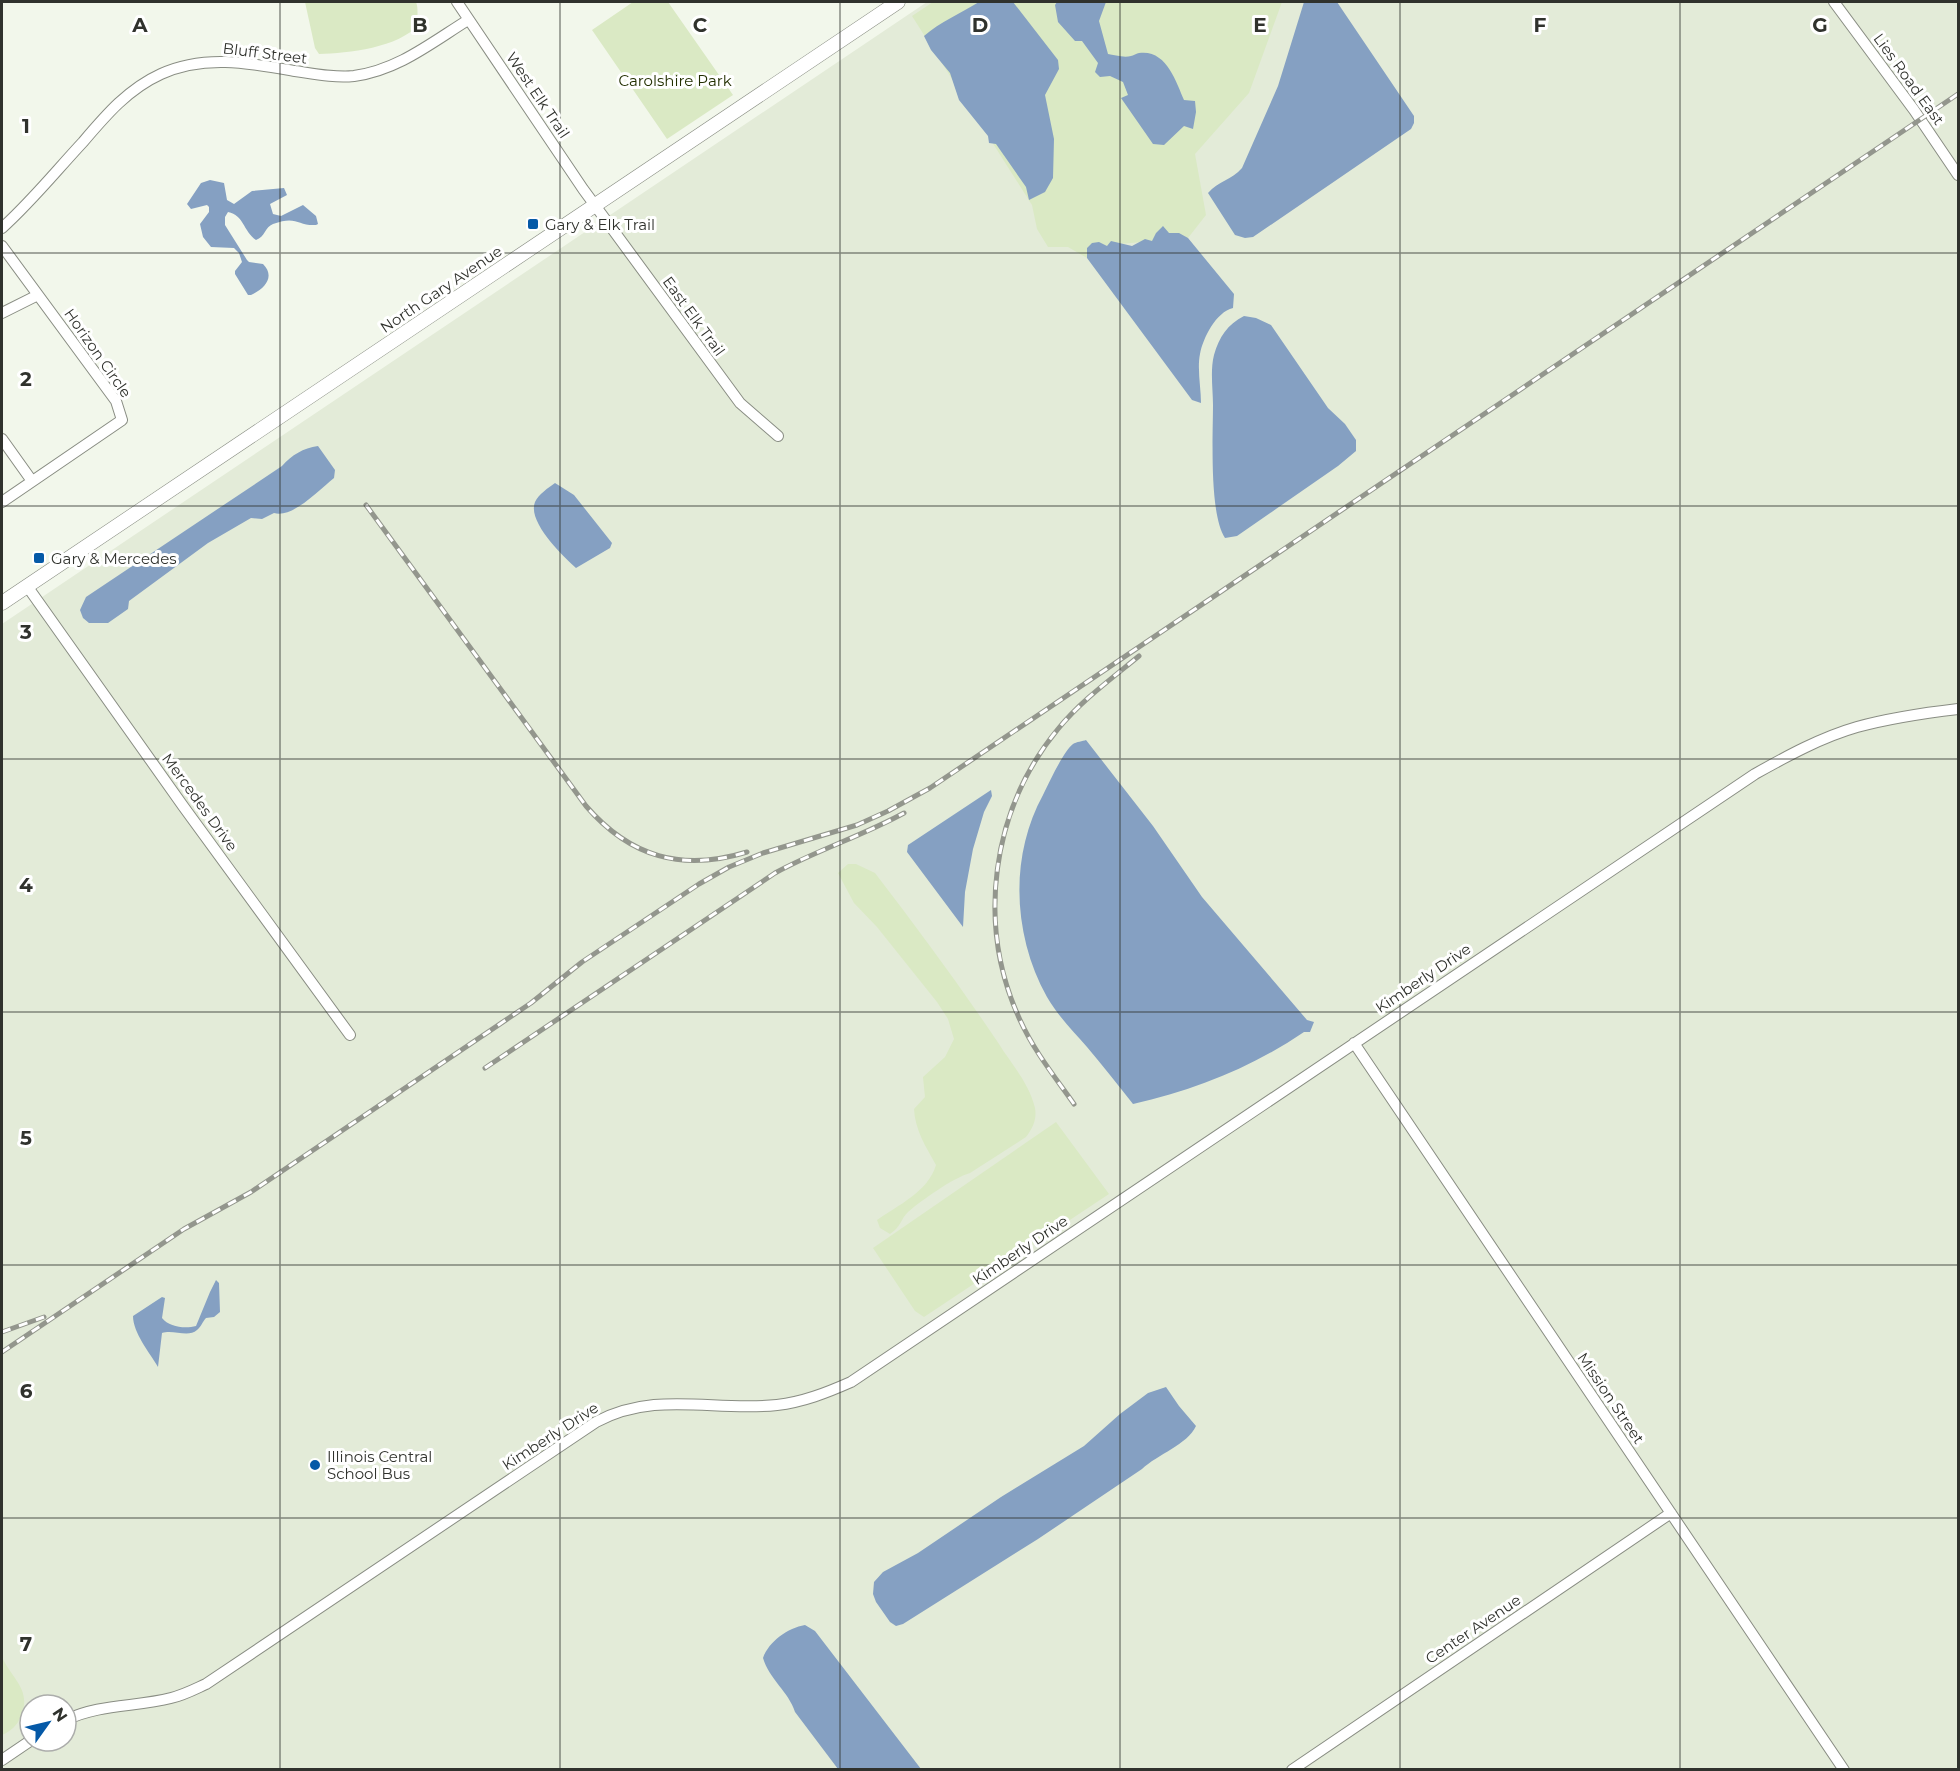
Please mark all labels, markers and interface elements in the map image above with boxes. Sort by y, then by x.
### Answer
text: A [131,13,148,37]
text: B [412,13,428,37]
text: C [693,13,708,37]
text: D [972,13,988,37]
text: E [1253,13,1267,37]
text: F [1534,13,1547,37]
text: G [1812,13,1828,37]
street label: Lies Road East [1869,30,1949,128]
street label: Bluff Street [222,38,308,68]
street label: West Elk Trail [502,48,574,142]
park label: Carolshire Park [618,71,732,90]
text: 1 [22,114,30,138]
place label: Gary & Elk Trail [545,215,655,234]
marker: Gary & Elk Trail [526,217,540,231]
street label: North Gary Avenue [376,241,506,337]
street label: East Elk Trail [659,272,729,360]
street label: Horizon Circle [60,305,136,401]
text: 2 [20,367,32,391]
place label: Gary & Mercedes [51,549,177,568]
marker: Gary & Mercedes [32,551,46,565]
text: 3 [19,620,32,644]
street label: Mercedes Drive [158,749,242,855]
text: 4 [19,873,33,897]
street label: Kimberly Drive [1372,939,1474,1017]
text: 5 [20,1126,32,1150]
street label: Kimberly Drive [969,1211,1071,1289]
street label: Mission Street [1574,1349,1648,1447]
text: 6 [20,1379,33,1403]
street label: Kimberly Drive [498,1398,602,1474]
place label: Illinois Central School Bus [327,1447,432,1483]
marker: Illinois Central School Bus [308,1458,322,1472]
street label: Center Avenue [1422,1590,1524,1668]
text: 7 [20,1632,32,1656]
north arrow [18,1693,78,1753]
text: N [49,1704,72,1726]

